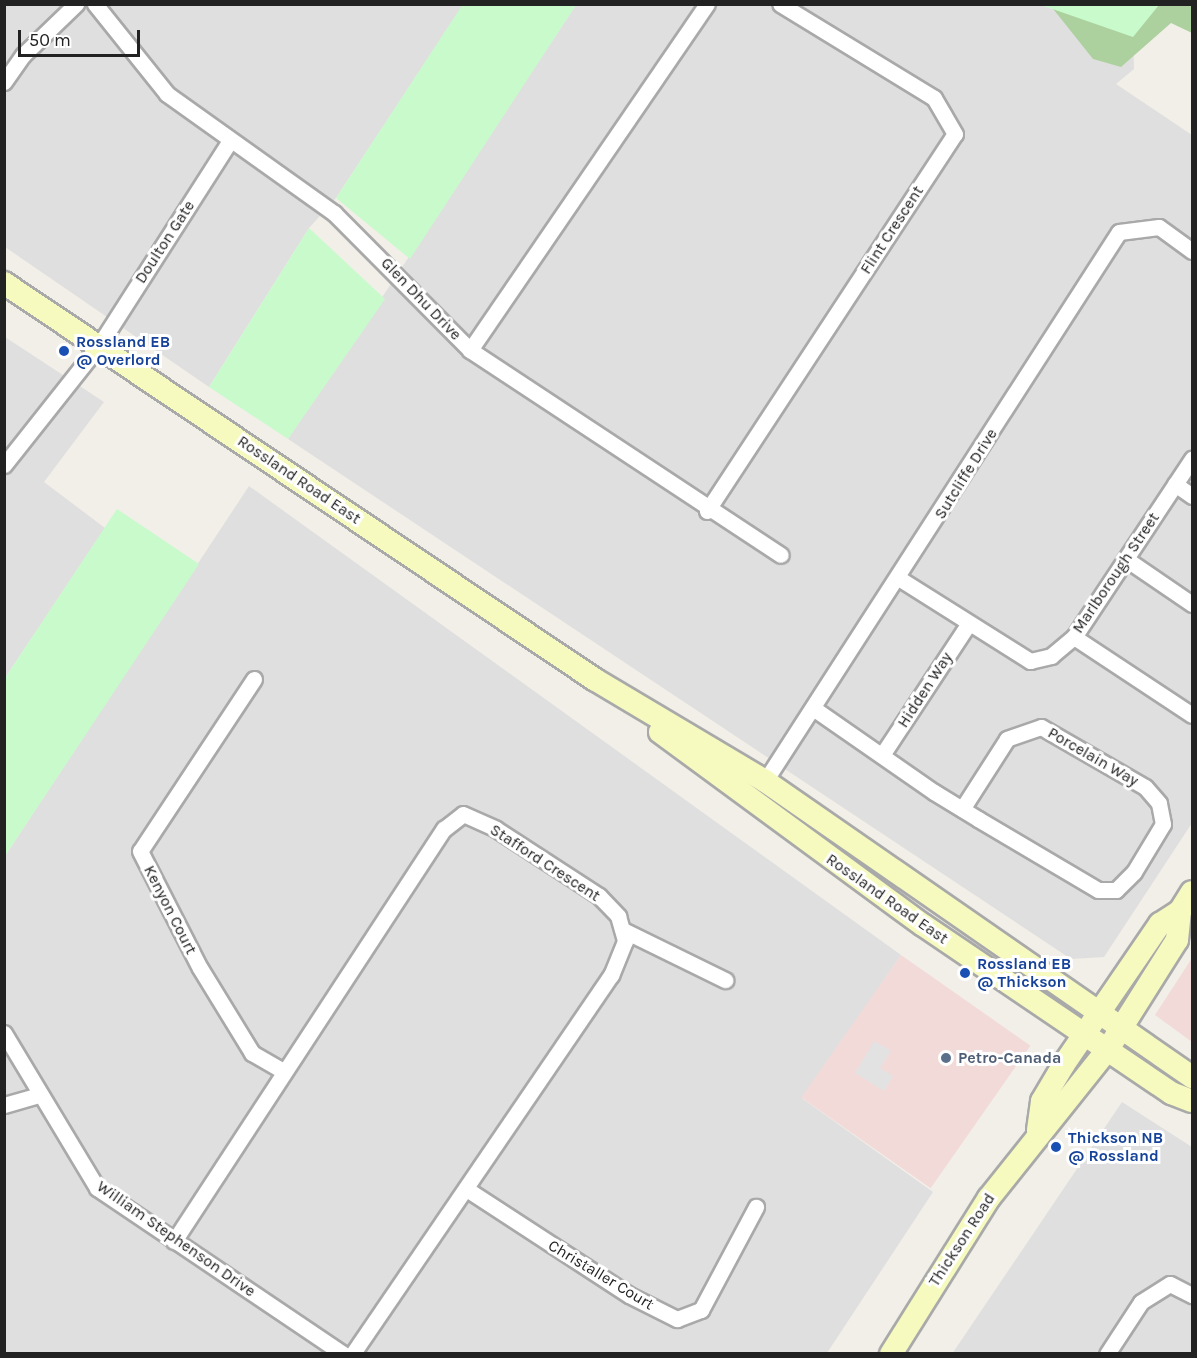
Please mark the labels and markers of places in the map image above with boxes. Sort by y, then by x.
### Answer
place label: Rossland EB @ Overlord [76,332,170,370]
marker: Rossland EB @ Overlord [57,344,71,358]
place label: Rossland EB @ Thickson [977,954,1071,992]
marker: Rossland EB @ Thickson [958,966,972,980]
place label: Petro-Canada [958,1048,1061,1068]
marker: Petro-Canada [939,1051,953,1065]
place label: Thickson NB @ Rossland [1068,1128,1163,1166]
marker: Thickson NB @ Rossland [1049,1140,1063,1154]

